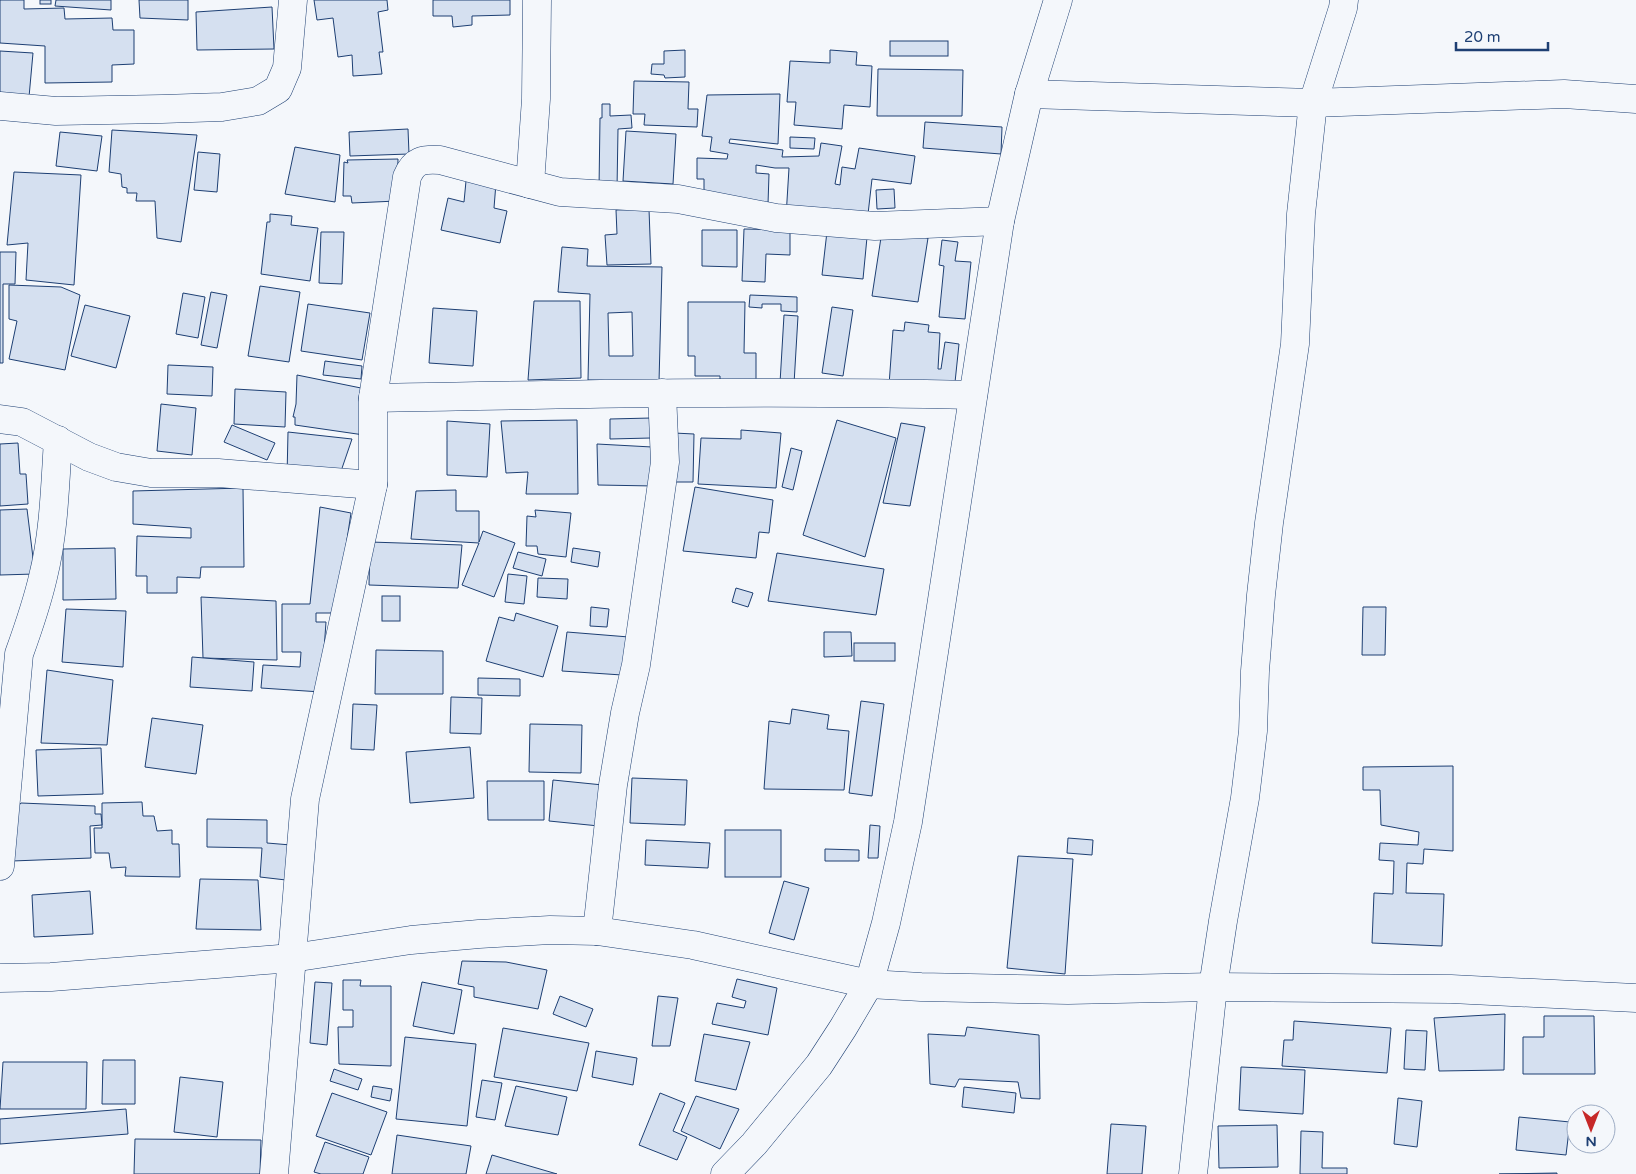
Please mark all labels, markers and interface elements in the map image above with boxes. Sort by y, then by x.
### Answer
scale bar [1456,20,1548,52]
text: 20 m [1464,28,1501,46]
north arrow [1566,1104,1616,1154]
text: N [1585,1133,1597,1150]

